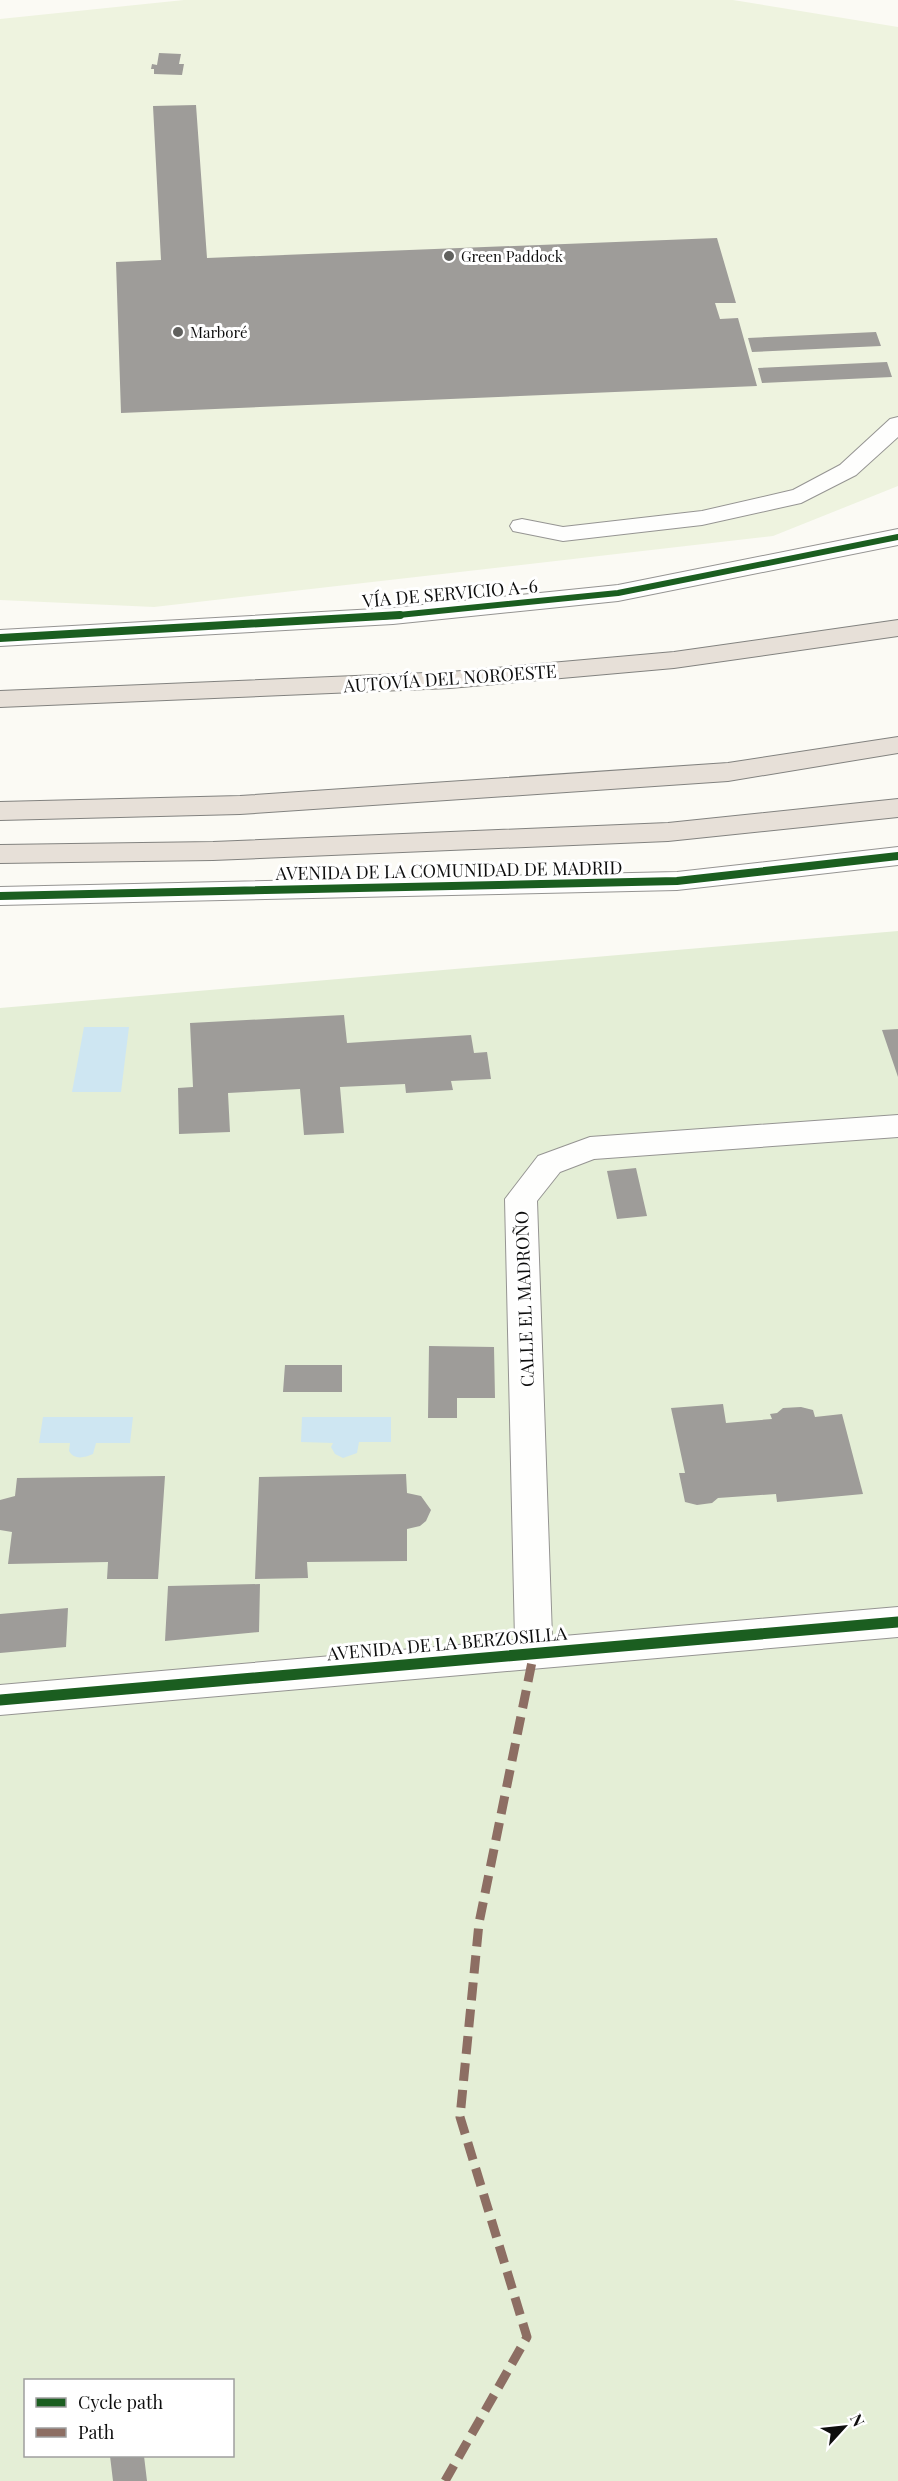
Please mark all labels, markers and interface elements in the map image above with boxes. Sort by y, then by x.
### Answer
place label: Green Paddock [461,246,564,266]
marker: Green Paddock [442,249,456,263]
place label: Marboré [190,322,247,342]
marker: Marboré [171,325,185,339]
street label: VÍA DE SERVICIO A-6 [360,573,539,613]
street label: AUTOVÍA DEL NOROESTE [342,659,557,697]
street label: AVENIDA DE LA COMUNIDAD DE MADRID [274,855,623,885]
street label: CALLE EL MADROÑO [509,1210,539,1388]
street label: AVENIDA DE LA BERZOSILLA [325,1620,569,1666]
legend [24,2379,234,2457]
text: Cycle path [78,2390,163,2414]
north arrow [814,2397,874,2457]
text: N [846,2410,870,2430]
text: Path [78,2420,115,2444]

